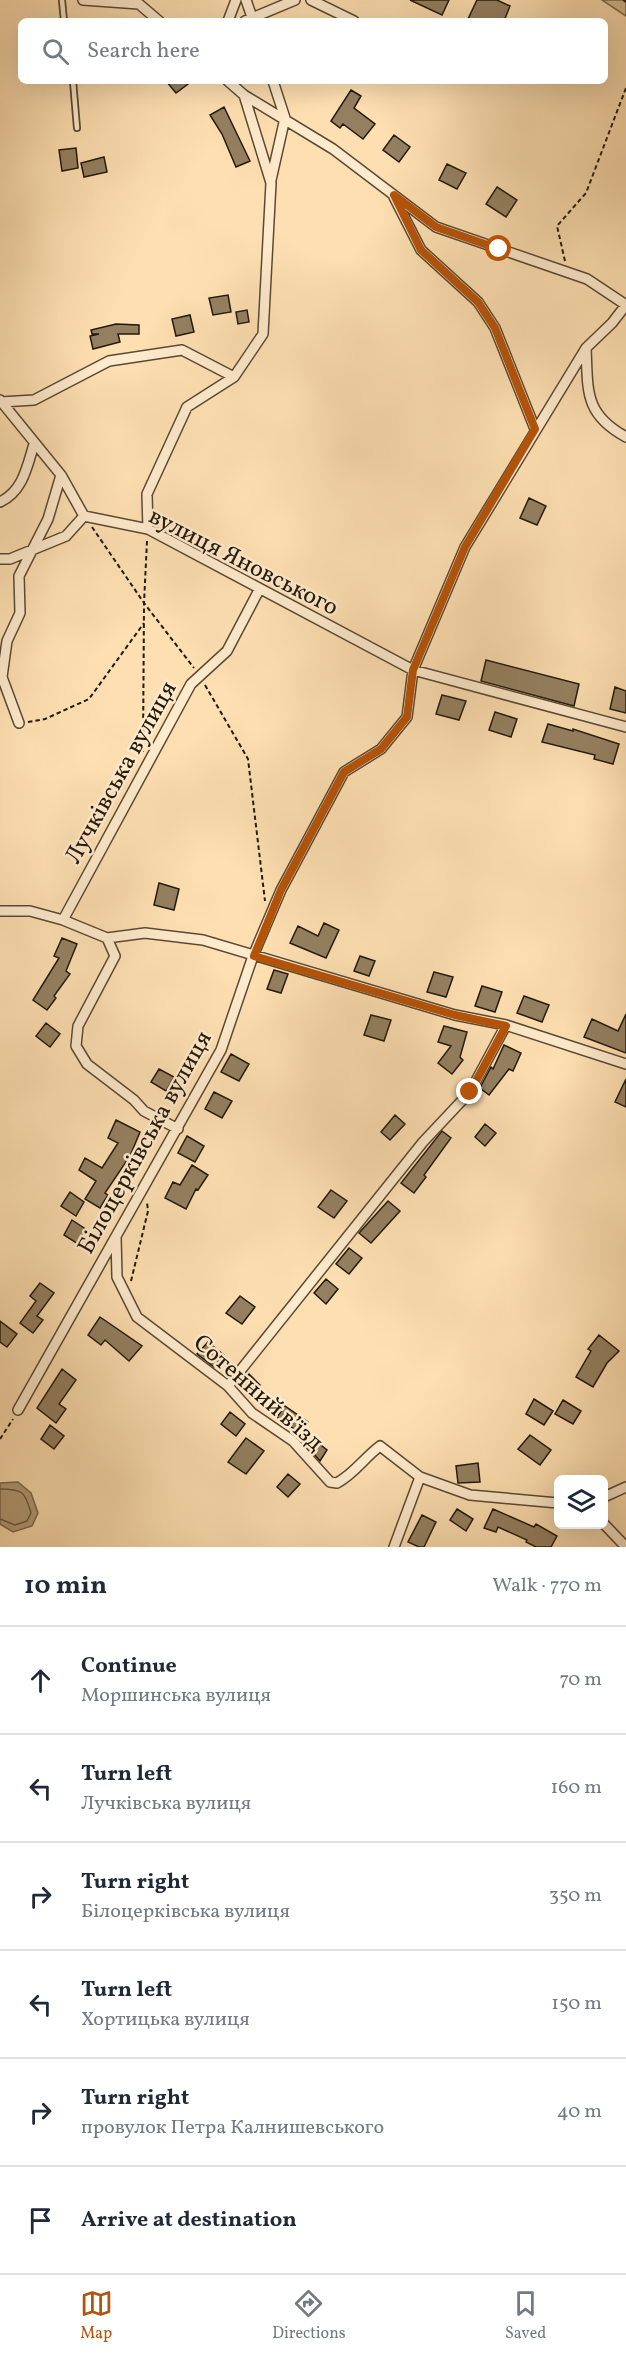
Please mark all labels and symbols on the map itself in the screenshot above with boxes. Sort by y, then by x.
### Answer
route start [485,235,511,261]
street label: вулиця Яновського [142,500,344,625]
street label: Лучківська вулиця [57,675,186,871]
street label: Білоцерківська вулиця [70,1025,221,1261]
route end [456,1078,482,1104]
street label: Сотенний в’їзд [185,1327,331,1460]

